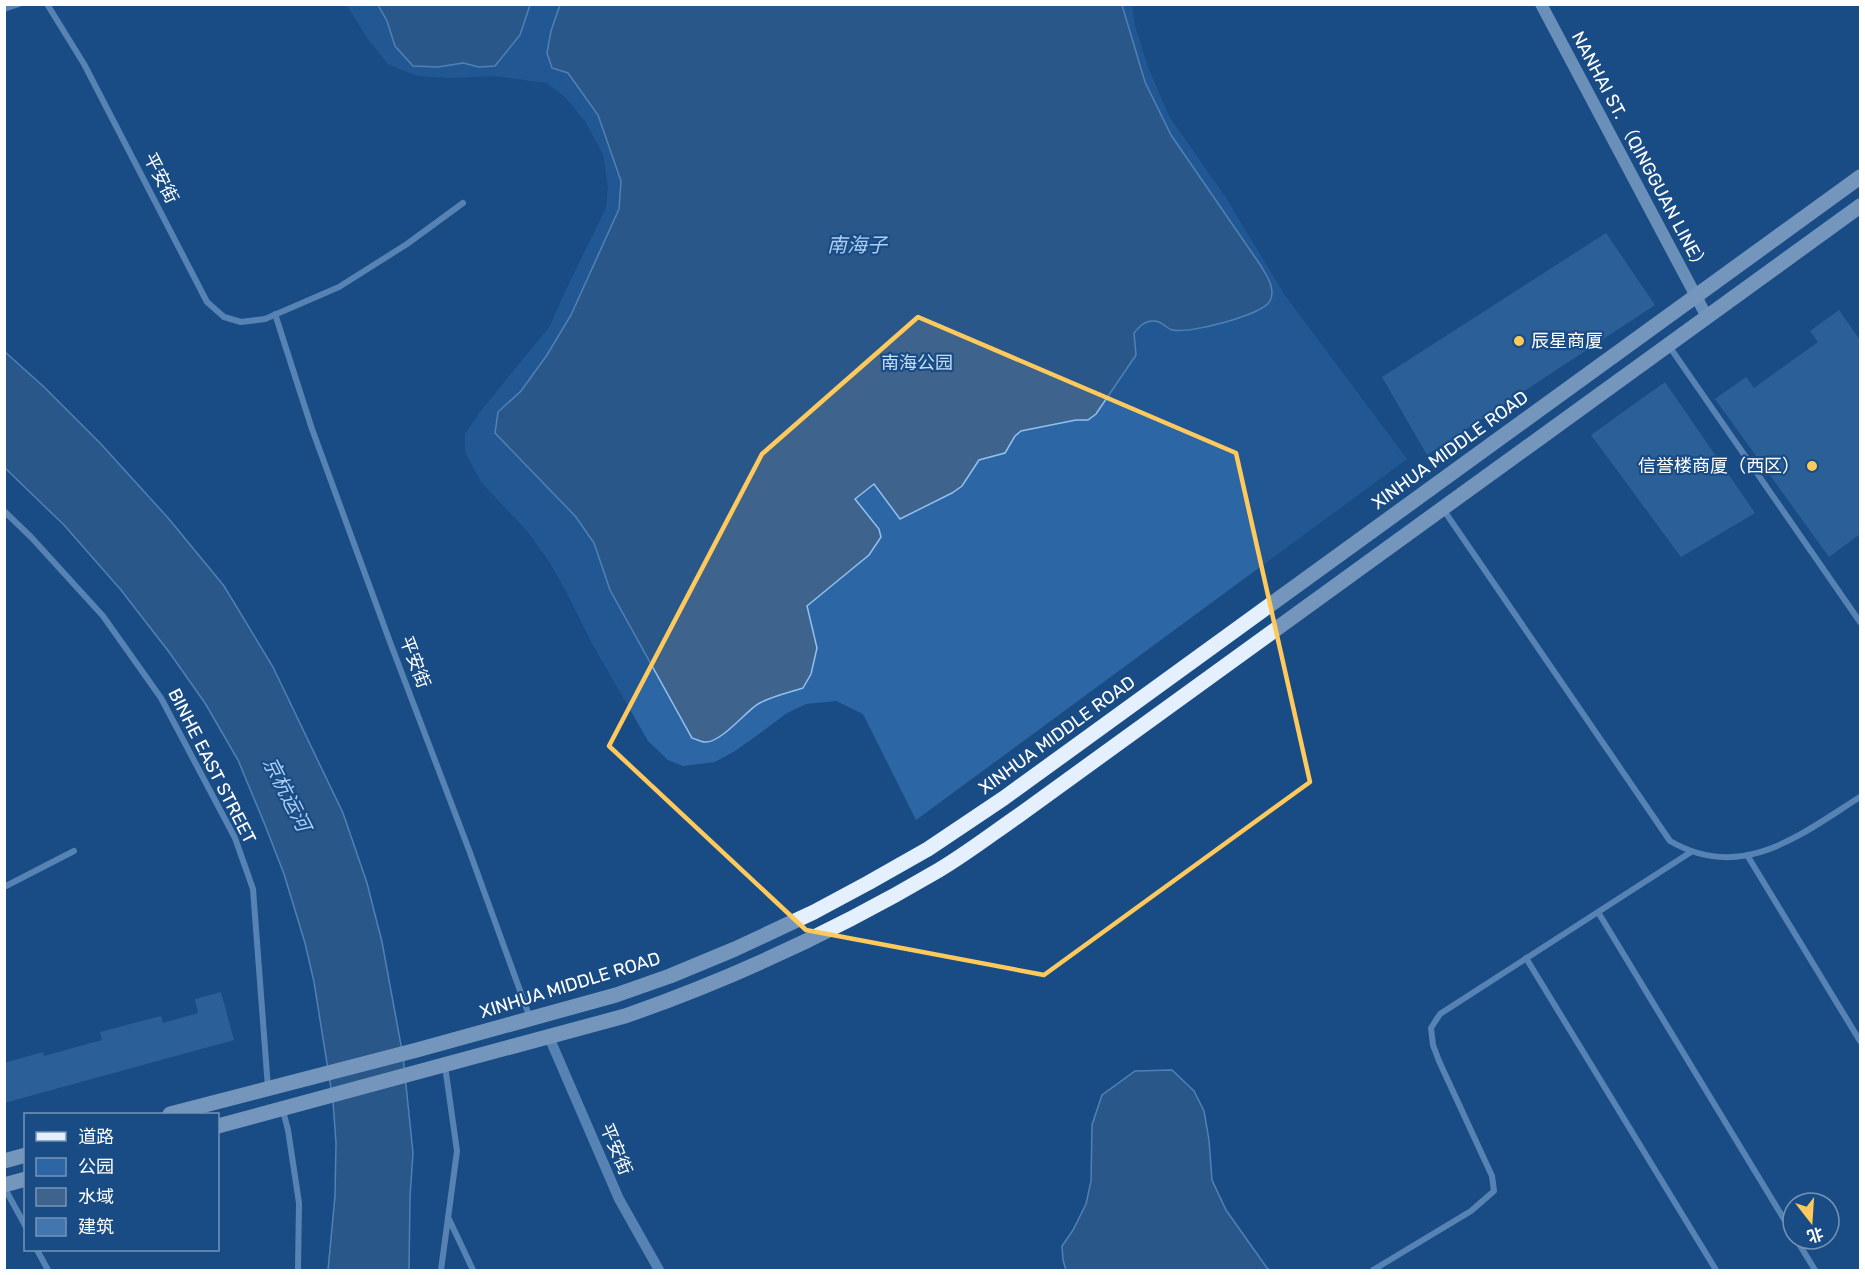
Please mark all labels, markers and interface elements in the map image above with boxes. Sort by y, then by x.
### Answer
street label: NANHAI ST. （QINGGUAN LINE） [1567,27,1713,277]
street label: 平安街 [139,149,183,207]
water label: 南海子 [827,233,889,257]
place label: 辰星商厦 [1531,330,1603,352]
marker: 辰星商厦 [1512,334,1526,348]
park label: 南海公园 [881,352,953,374]
street label: XINHUA MIDDLE ROAD [1368,386,1532,514]
place label: 信誉楼商厦（西区） [1638,455,1800,477]
marker: 信誉楼商厦（西区） [1805,459,1819,473]
street label: 平安街 [395,633,435,691]
street label: XINHUA MIDDLE ROAD [975,671,1139,799]
street label: BINHE EAST STREET [163,685,261,847]
water label: 京杭运河 [258,753,318,839]
street label: XINHUA MIDDLE ROAD [477,947,663,1023]
legend [24,1113,219,1251]
street label: 平安街 [595,1120,637,1178]
text: 道路 [78,1126,114,1148]
text: 公园 [78,1156,114,1178]
text: 水域 [78,1186,114,1208]
north arrow [1781,1191,1841,1251]
text: 建筑 [78,1216,114,1238]
text: 北 [1805,1223,1826,1246]

